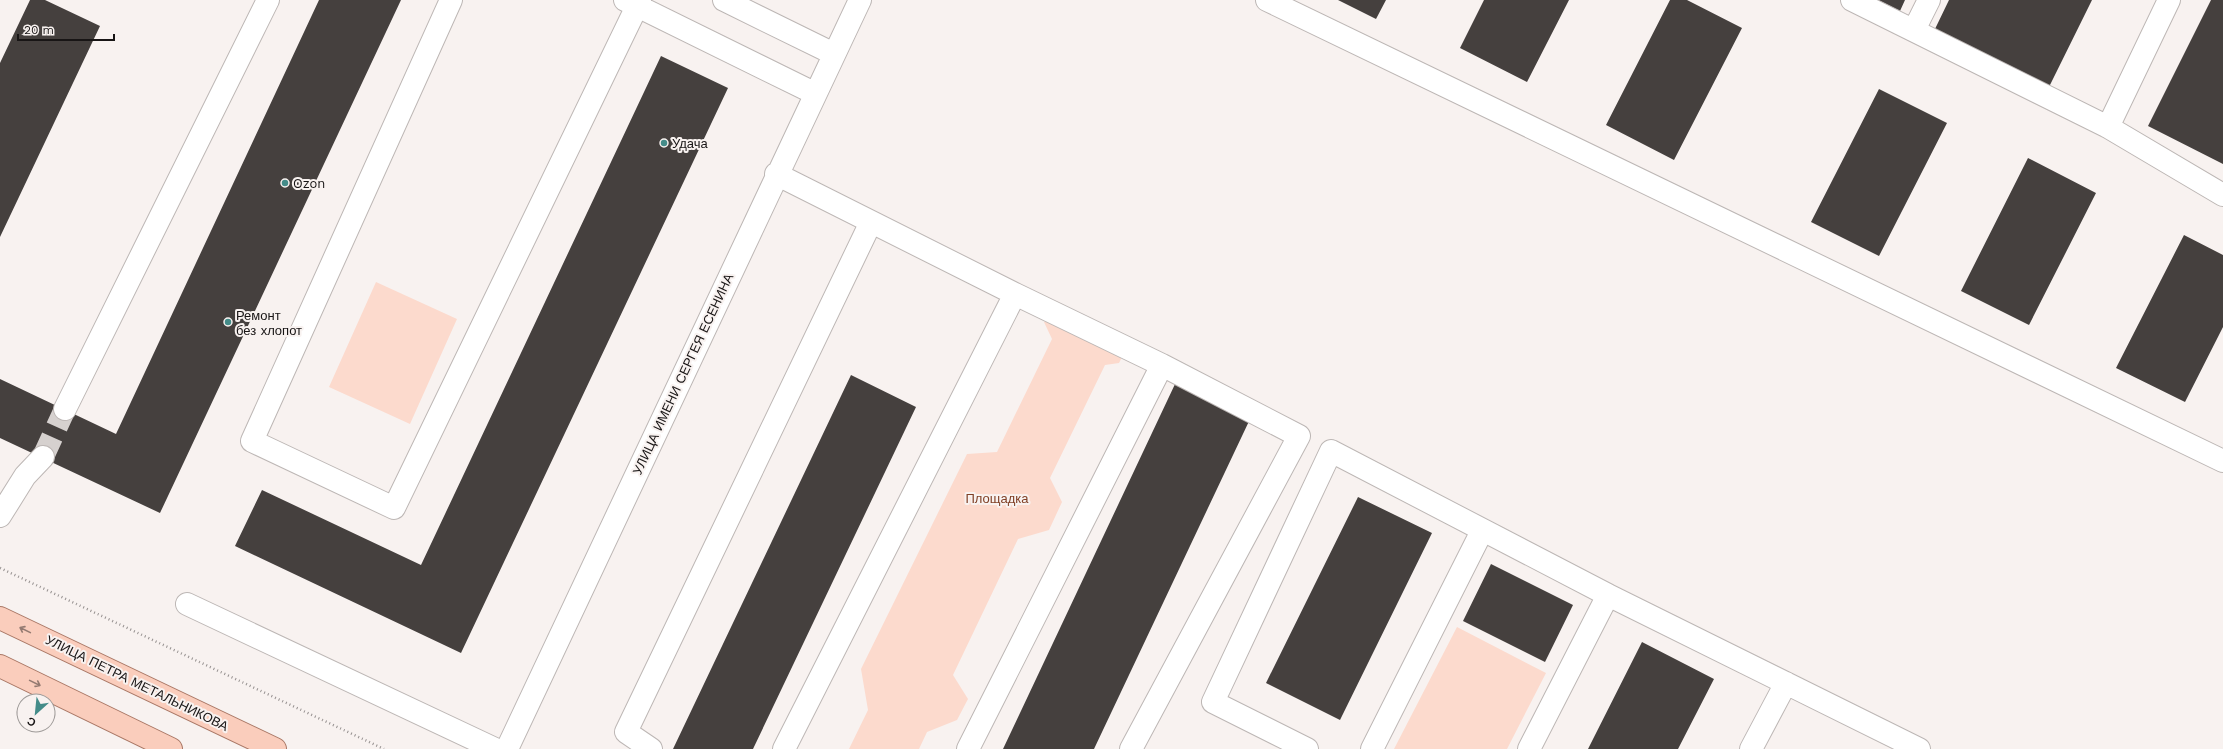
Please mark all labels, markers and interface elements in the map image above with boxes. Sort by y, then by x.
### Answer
scale bar [18,16,114,42]
text: 20 m [24,23,54,37]
place label: Удача [672,136,709,151]
marker: Удача [659,138,669,148]
place label: Ozon [293,176,325,191]
marker: Ozon [280,178,290,188]
street label: УЛИЦА ИМЕНИ СЕРГЕЯ ЕСЕНИНА [630,271,736,477]
place label: Ремонт без хлопот [236,308,302,338]
marker: Ремонт без хлопот [223,317,233,327]
park label: Площадка [965,491,1029,506]
one-way arrow [19,626,31,633]
street label: УЛИЦА ПЕТРА МЕТАЛЬНИКОВА [43,632,231,734]
one-way arrow [29,680,41,687]
north arrow [16,693,56,733]
text: С [25,714,38,729]

